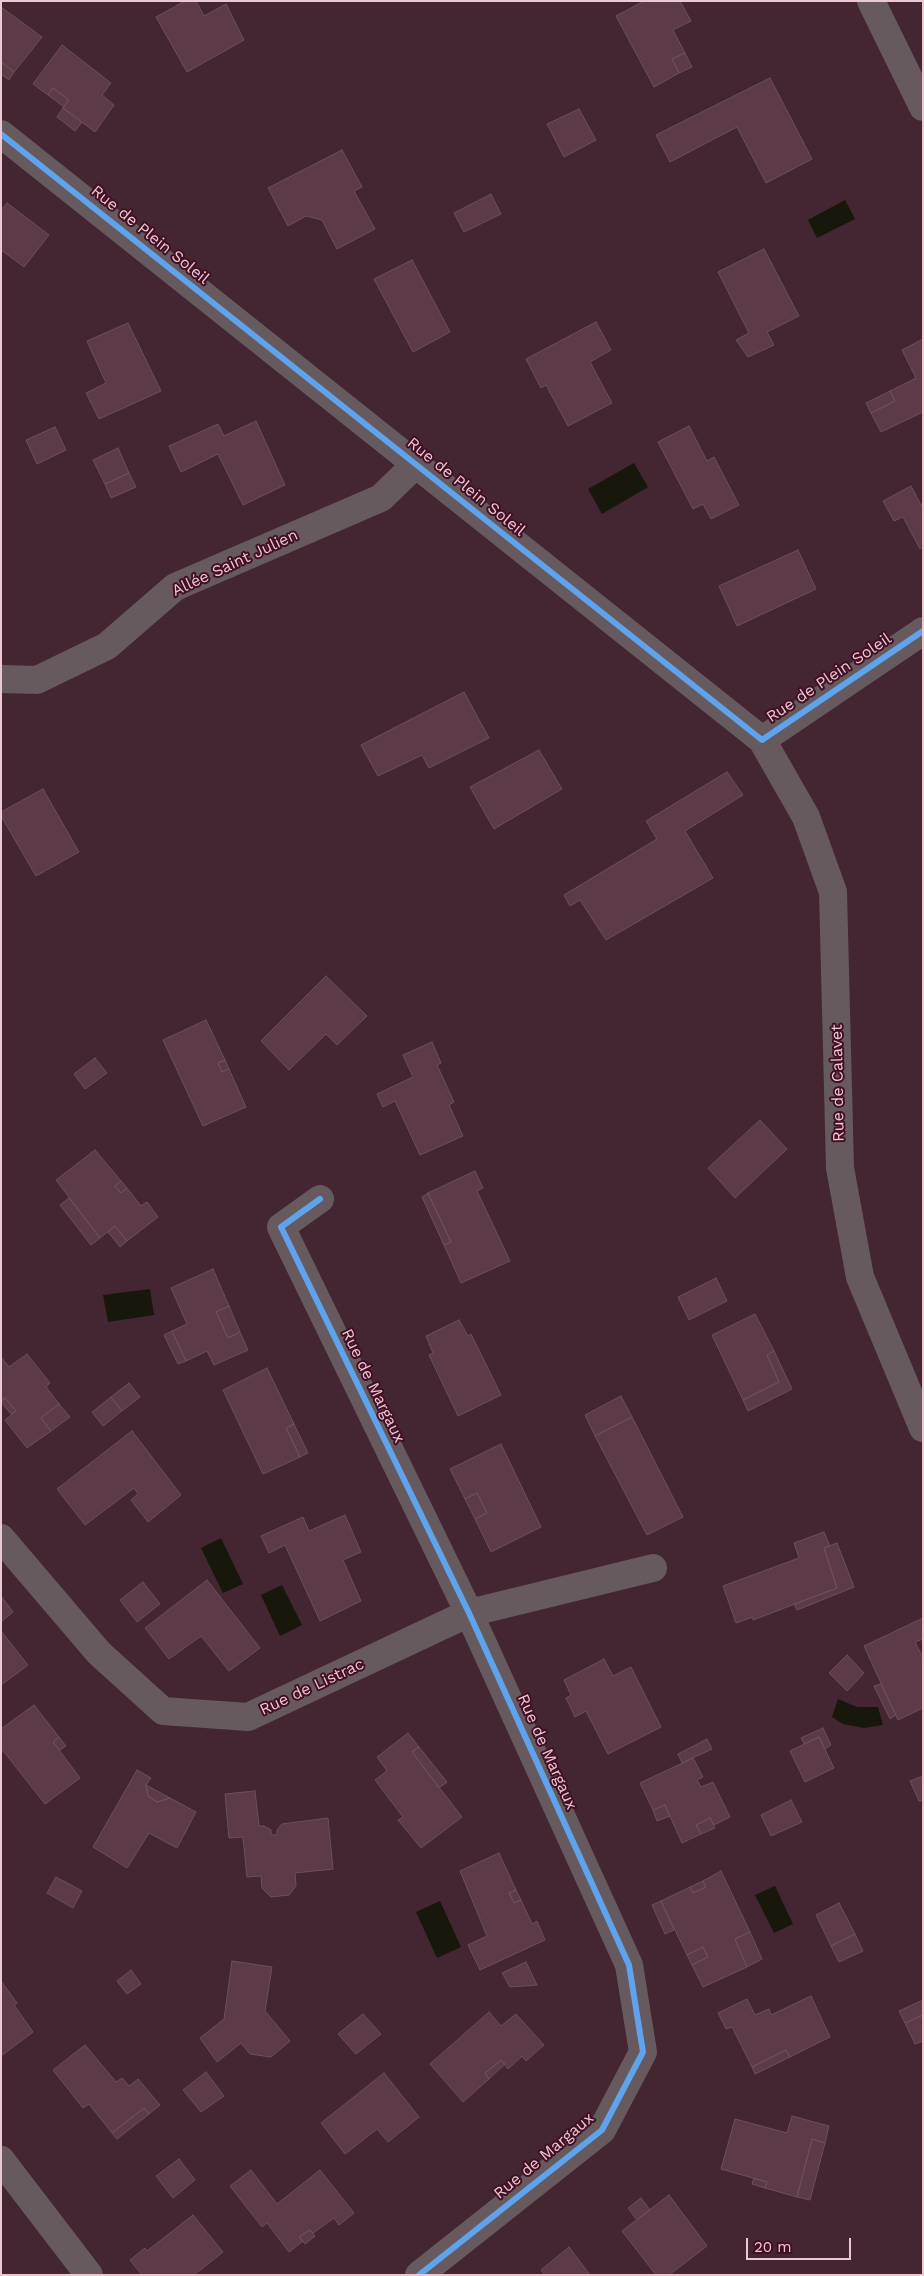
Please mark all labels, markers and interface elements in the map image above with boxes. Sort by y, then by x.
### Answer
street label: Rue de Plein Soleil [87,181,213,289]
street label: Rue de Plein Soleil [403,433,529,541]
street label: Allée Saint Julien [169,525,301,601]
street label: Rue de Plein Soleil [763,629,895,727]
street label: Rue de Calavet [827,1024,849,1142]
street label: Rue de Margaux [337,1326,409,1446]
street label: Rue de Listrac [257,1654,367,1720]
street label: Rue de Margaux [513,1691,581,1813]
street label: Rue de Margaux [490,2109,598,2203]
scale bar [749,2228,854,2260]
text: 20 m [754,2238,792,2256]

